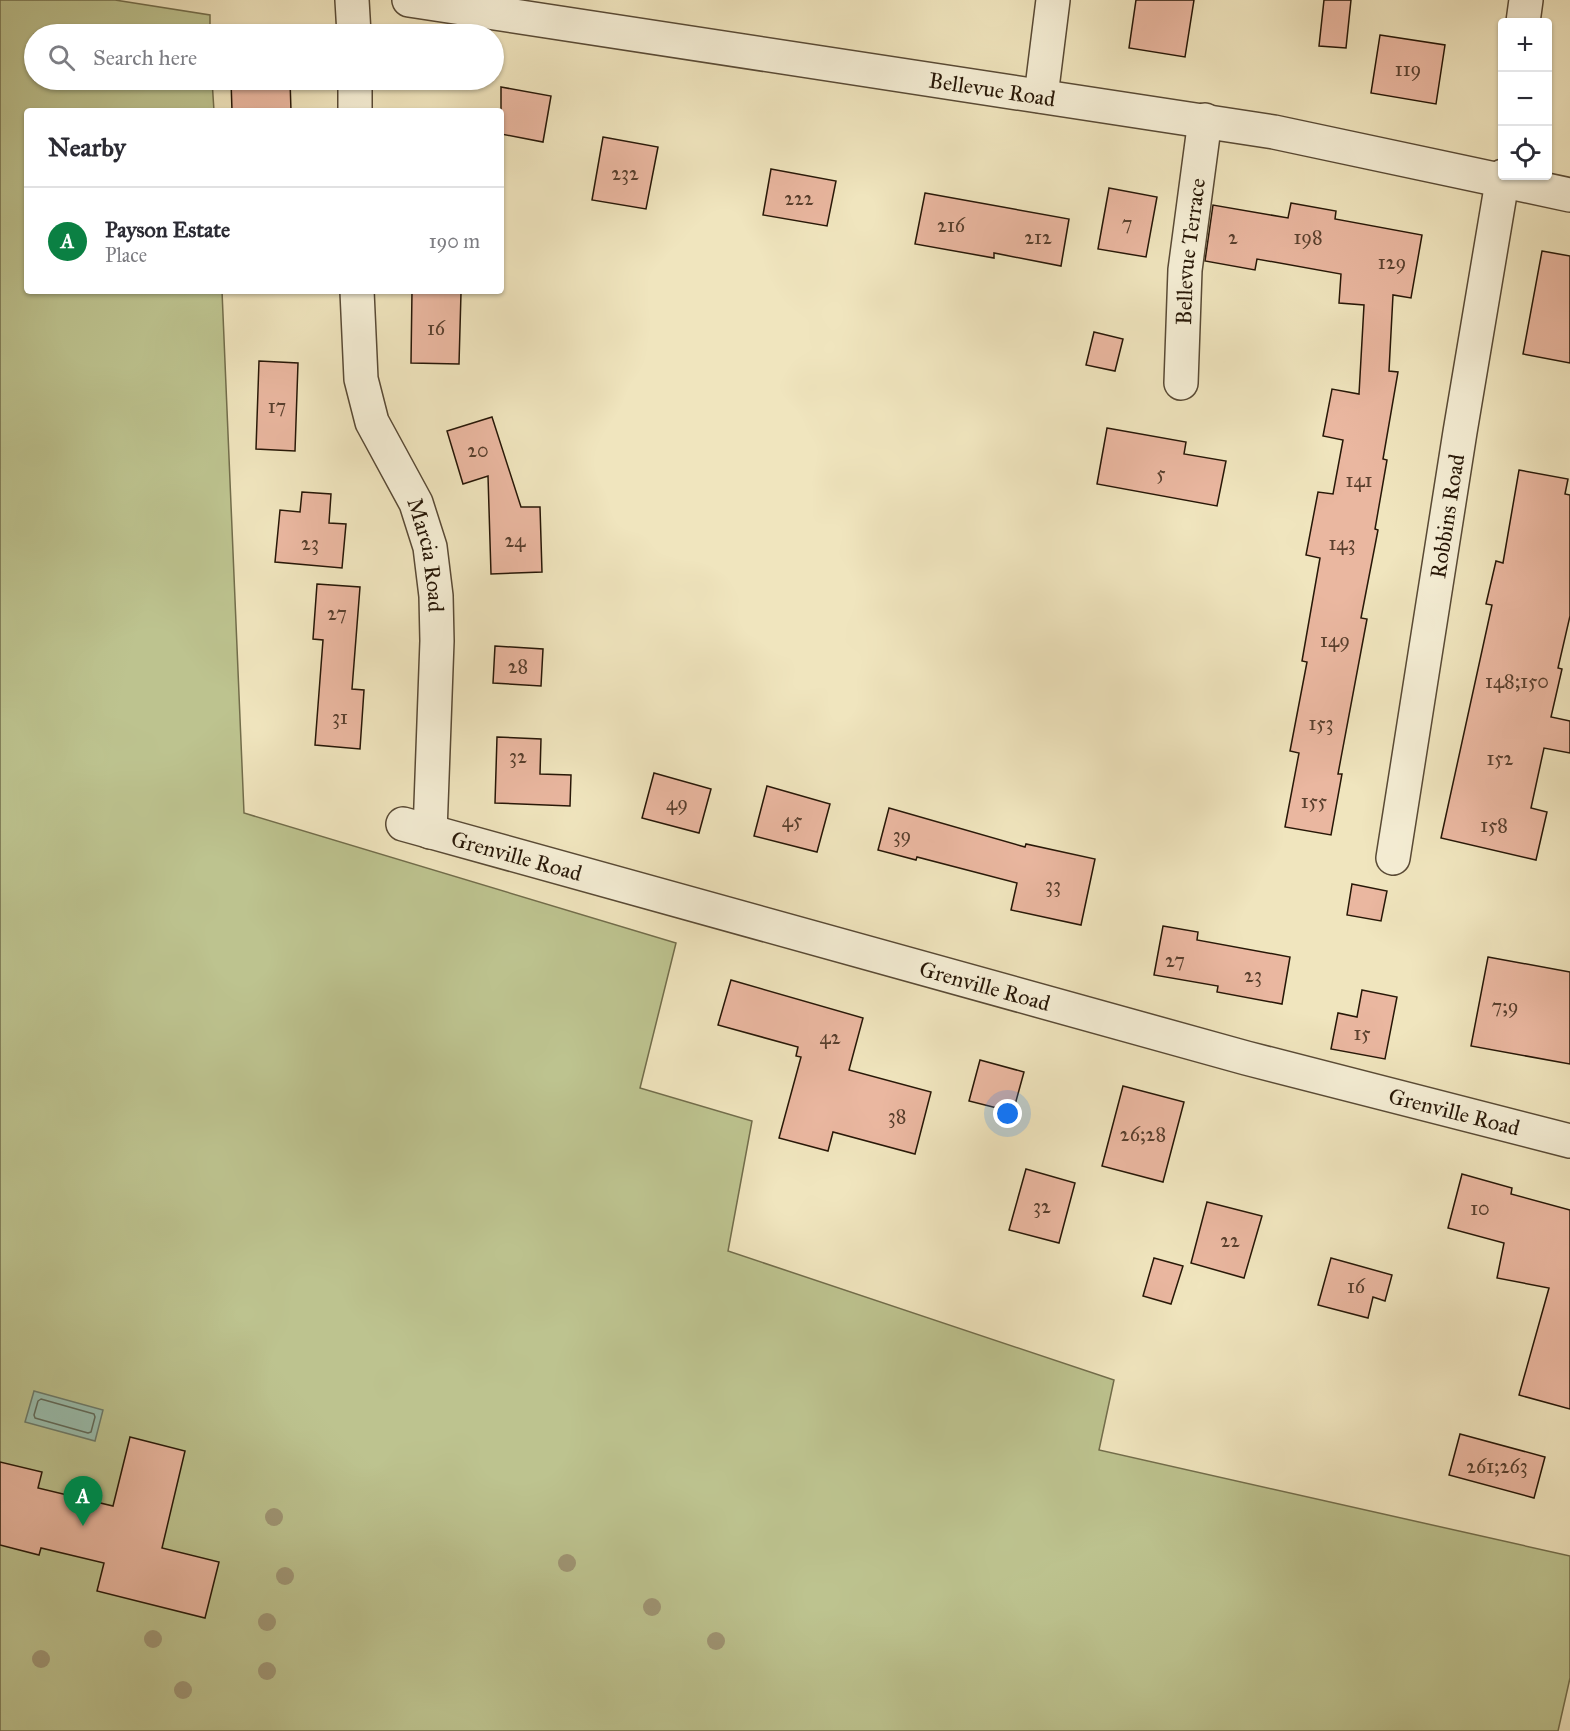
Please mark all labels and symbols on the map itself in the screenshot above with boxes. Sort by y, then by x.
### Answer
house number: 119 [1395,57,1421,81]
street label: Bellevue Road [927,67,1057,112]
house number: 232 [611,161,639,185]
street label: Bellevue Terrace [1170,176,1211,325]
house number: 222 [784,186,814,210]
house number: 7 [1122,211,1132,235]
house number: 216 [937,213,966,237]
house number: 212 [1024,225,1052,249]
house number: 2 [1228,225,1238,249]
house number: 198 [1293,225,1323,249]
house number: 129 [1378,250,1406,274]
house number: 16 [427,316,446,340]
house number: 17 [268,394,286,418]
house number: 20 [467,438,489,462]
street label: Robbins Road [1424,452,1470,580]
house number: 5 [1156,461,1166,485]
house number: 141 [1346,468,1373,492]
street label: Marcia Road [401,494,449,612]
house number: 24 [504,528,526,552]
house number: 23 [301,531,319,555]
house number: 143 [1328,531,1356,555]
house number: 27 [327,601,347,625]
house number: 149 [1320,628,1350,652]
house number: 28 [508,654,528,678]
house number: 148;150 [1485,669,1549,693]
house number: 31 [332,705,348,729]
house number: 153 [1308,711,1334,735]
house number: 32 [509,744,527,768]
house number: 152 [1487,746,1514,770]
house number: 155 [1301,789,1327,813]
house number: 49 [666,791,688,815]
house number: 45 [782,808,802,832]
house number: 158 [1480,813,1508,837]
house number: 39 [893,823,911,847]
street label: Grenville Road [448,825,585,887]
house number: 33 [1045,873,1061,897]
house number: 27 [1165,948,1185,972]
street label: Grenville Road [917,955,1053,1017]
house number: 23 [1244,963,1262,987]
house number: 7;9 [1491,994,1519,1018]
house number: 15 [1353,1021,1371,1045]
house number: 42 [819,1025,841,1049]
street label: Grenville Road [1386,1082,1523,1142]
your location [993,1099,1022,1128]
house number: 38 [888,1104,906,1128]
house number: 26;28 [1120,1122,1166,1146]
house number: 32 [1033,1194,1051,1218]
house number: 10 [1470,1196,1490,1220]
house number: 22 [1220,1228,1240,1252]
house number: 16 [1347,1274,1366,1298]
house number: 261;263 [1466,1454,1528,1478]
pin: A [64,1476,103,1526]

